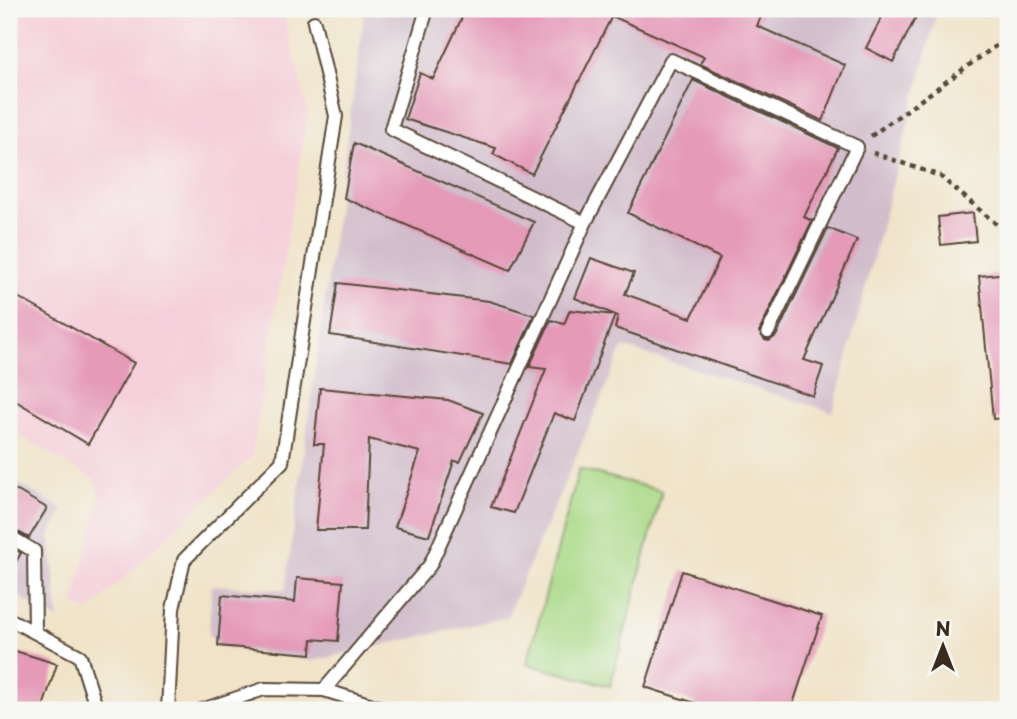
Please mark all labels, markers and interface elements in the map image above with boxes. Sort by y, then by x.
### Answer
north arrow [908,610,978,680]
text: N [935,614,951,642]

